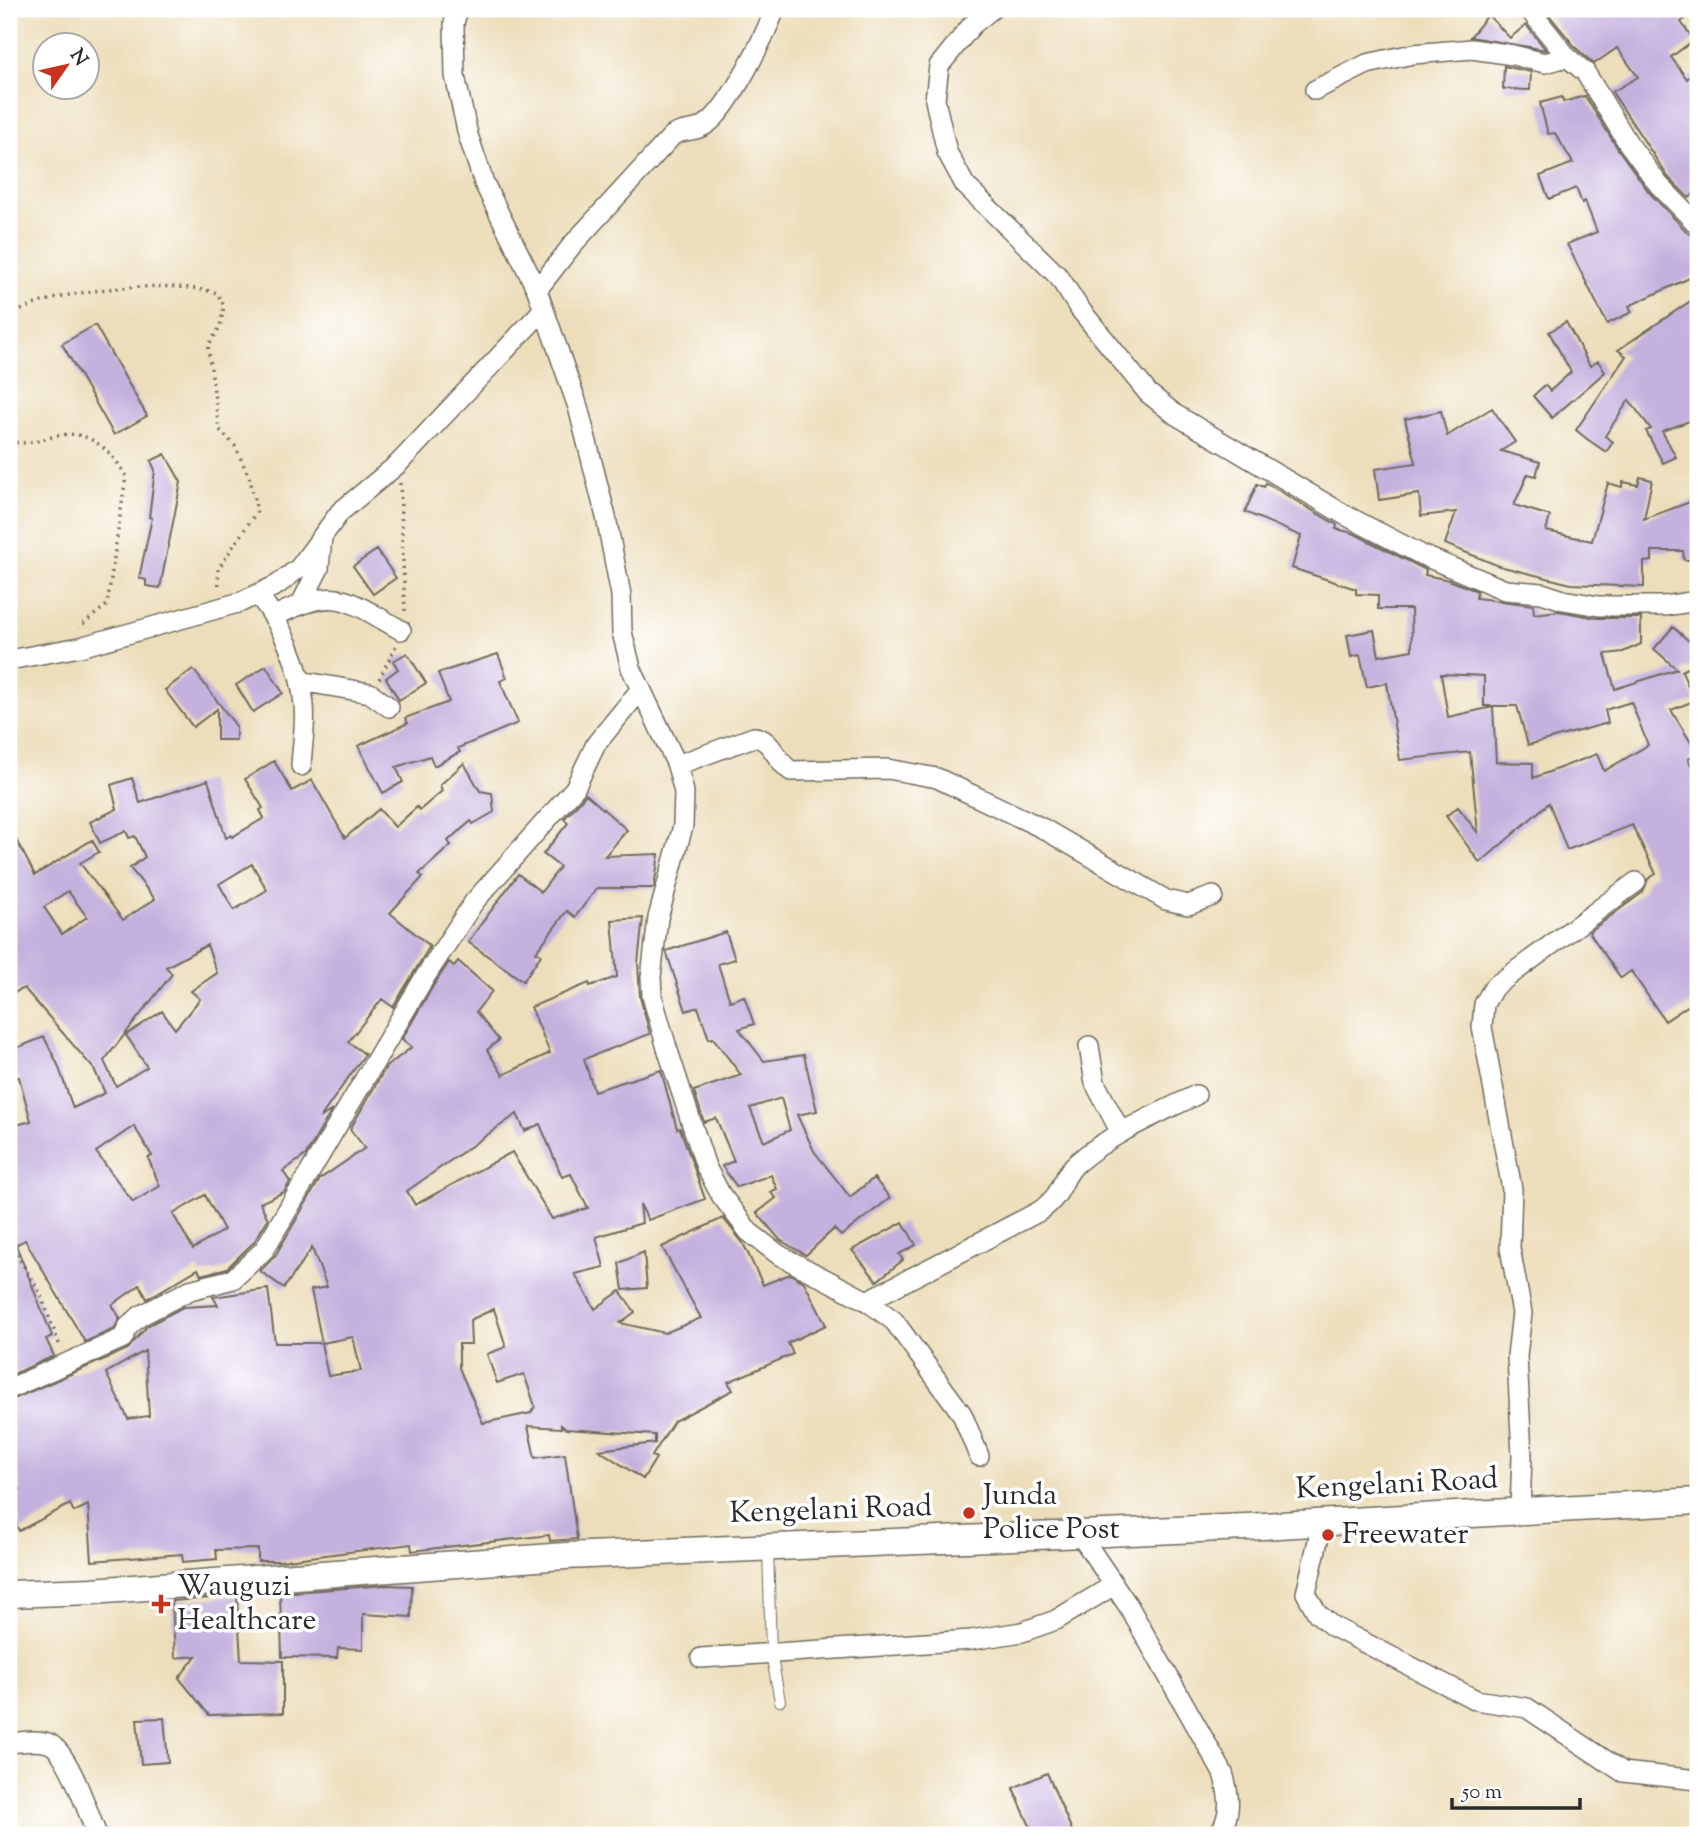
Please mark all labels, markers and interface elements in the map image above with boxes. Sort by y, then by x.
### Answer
north arrow [32,32,102,102]
text: N [63,44,93,72]
street label: Kengelani Road [1295,1458,1499,1512]
place label: Junda Police Post [981,1475,1120,1552]
street label: Kengelani Road [729,1486,933,1536]
marker: Junda Police Post [961,1505,977,1521]
place label: Freewater [1342,1514,1468,1557]
marker: Freewater [1320,1527,1336,1543]
place label: Wauguzi Healthcare [177,1566,316,1643]
marker: Wauguzi Healthcare [151,1594,171,1614]
scale bar [1452,1767,1579,1811]
text: 50 m [1461,1778,1502,1808]

